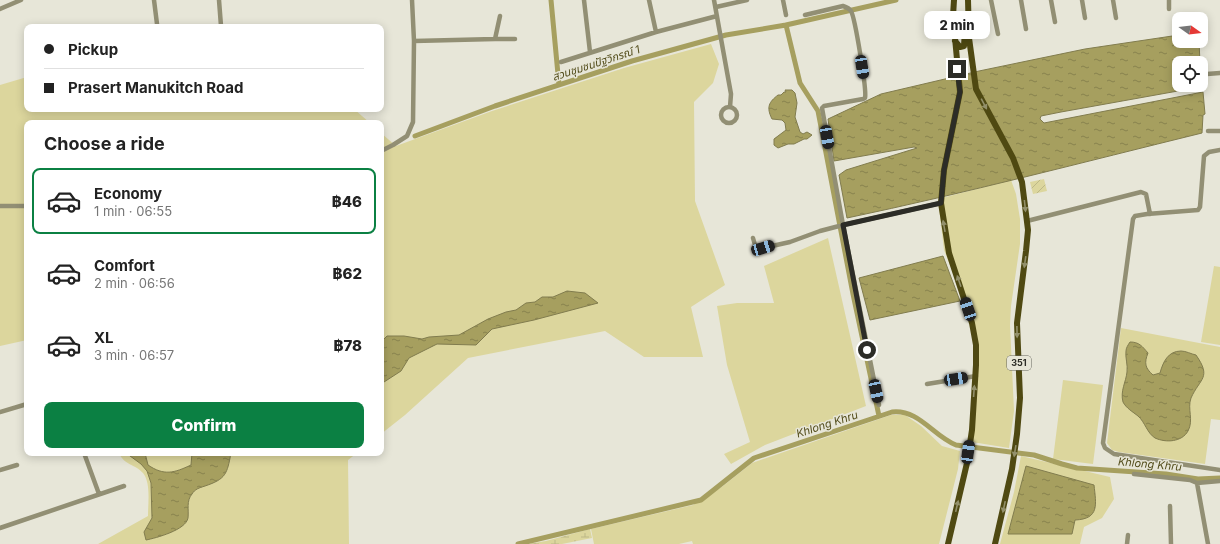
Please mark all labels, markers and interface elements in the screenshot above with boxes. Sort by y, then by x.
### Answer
callout: 2 min [924,11,990,39]
north arrow [1172,12,1208,48]
map controls [1172,12,1208,92]
text: 2 min [939,17,975,33]
text: Pickup [68,40,118,59]
water label: สวนชุมชนปัฐวิกรณ์ 1 [550,42,642,84]
car [854,54,870,80]
button: locate [1172,56,1208,92]
route end [948,60,966,78]
text: Prasert Manukitch Road [68,78,243,97]
one-way arrow [981,99,987,110]
car [819,124,835,150]
text: Choose a ride [44,133,165,154]
icon: car [46,183,82,219]
text: Economy [94,184,162,203]
text: ฿46 [332,192,362,211]
one-way arrow [1022,200,1028,212]
text: 1 min · 06:55 [94,203,172,219]
one-way arrow [941,220,947,233]
car [750,239,776,257]
icon: car [46,255,82,291]
text: Comfort [94,256,155,275]
one-way arrow [1022,256,1028,268]
text: ฿62 [333,264,362,283]
text: 2 min · 06:56 [94,275,175,291]
one-way arrow [955,275,961,287]
car [958,296,978,322]
one-way arrow [1014,326,1020,339]
icon: car [46,327,82,363]
text: XL [94,328,114,347]
text: ฿78 [333,336,362,355]
route start [858,341,876,359]
text: 3 min · 06:57 [94,347,174,363]
road number: 351 [1007,356,1031,370]
car [943,371,969,387]
car [868,378,884,404]
one-way arrow [971,385,978,397]
button: Confirm [44,402,364,448]
water label: Khlong Khru [794,407,860,441]
car [960,439,976,465]
one-way arrow [1012,445,1018,457]
water label: Khlong Khru [1117,454,1183,474]
one-way arrow [955,500,961,512]
one-way arrow [1000,500,1006,513]

